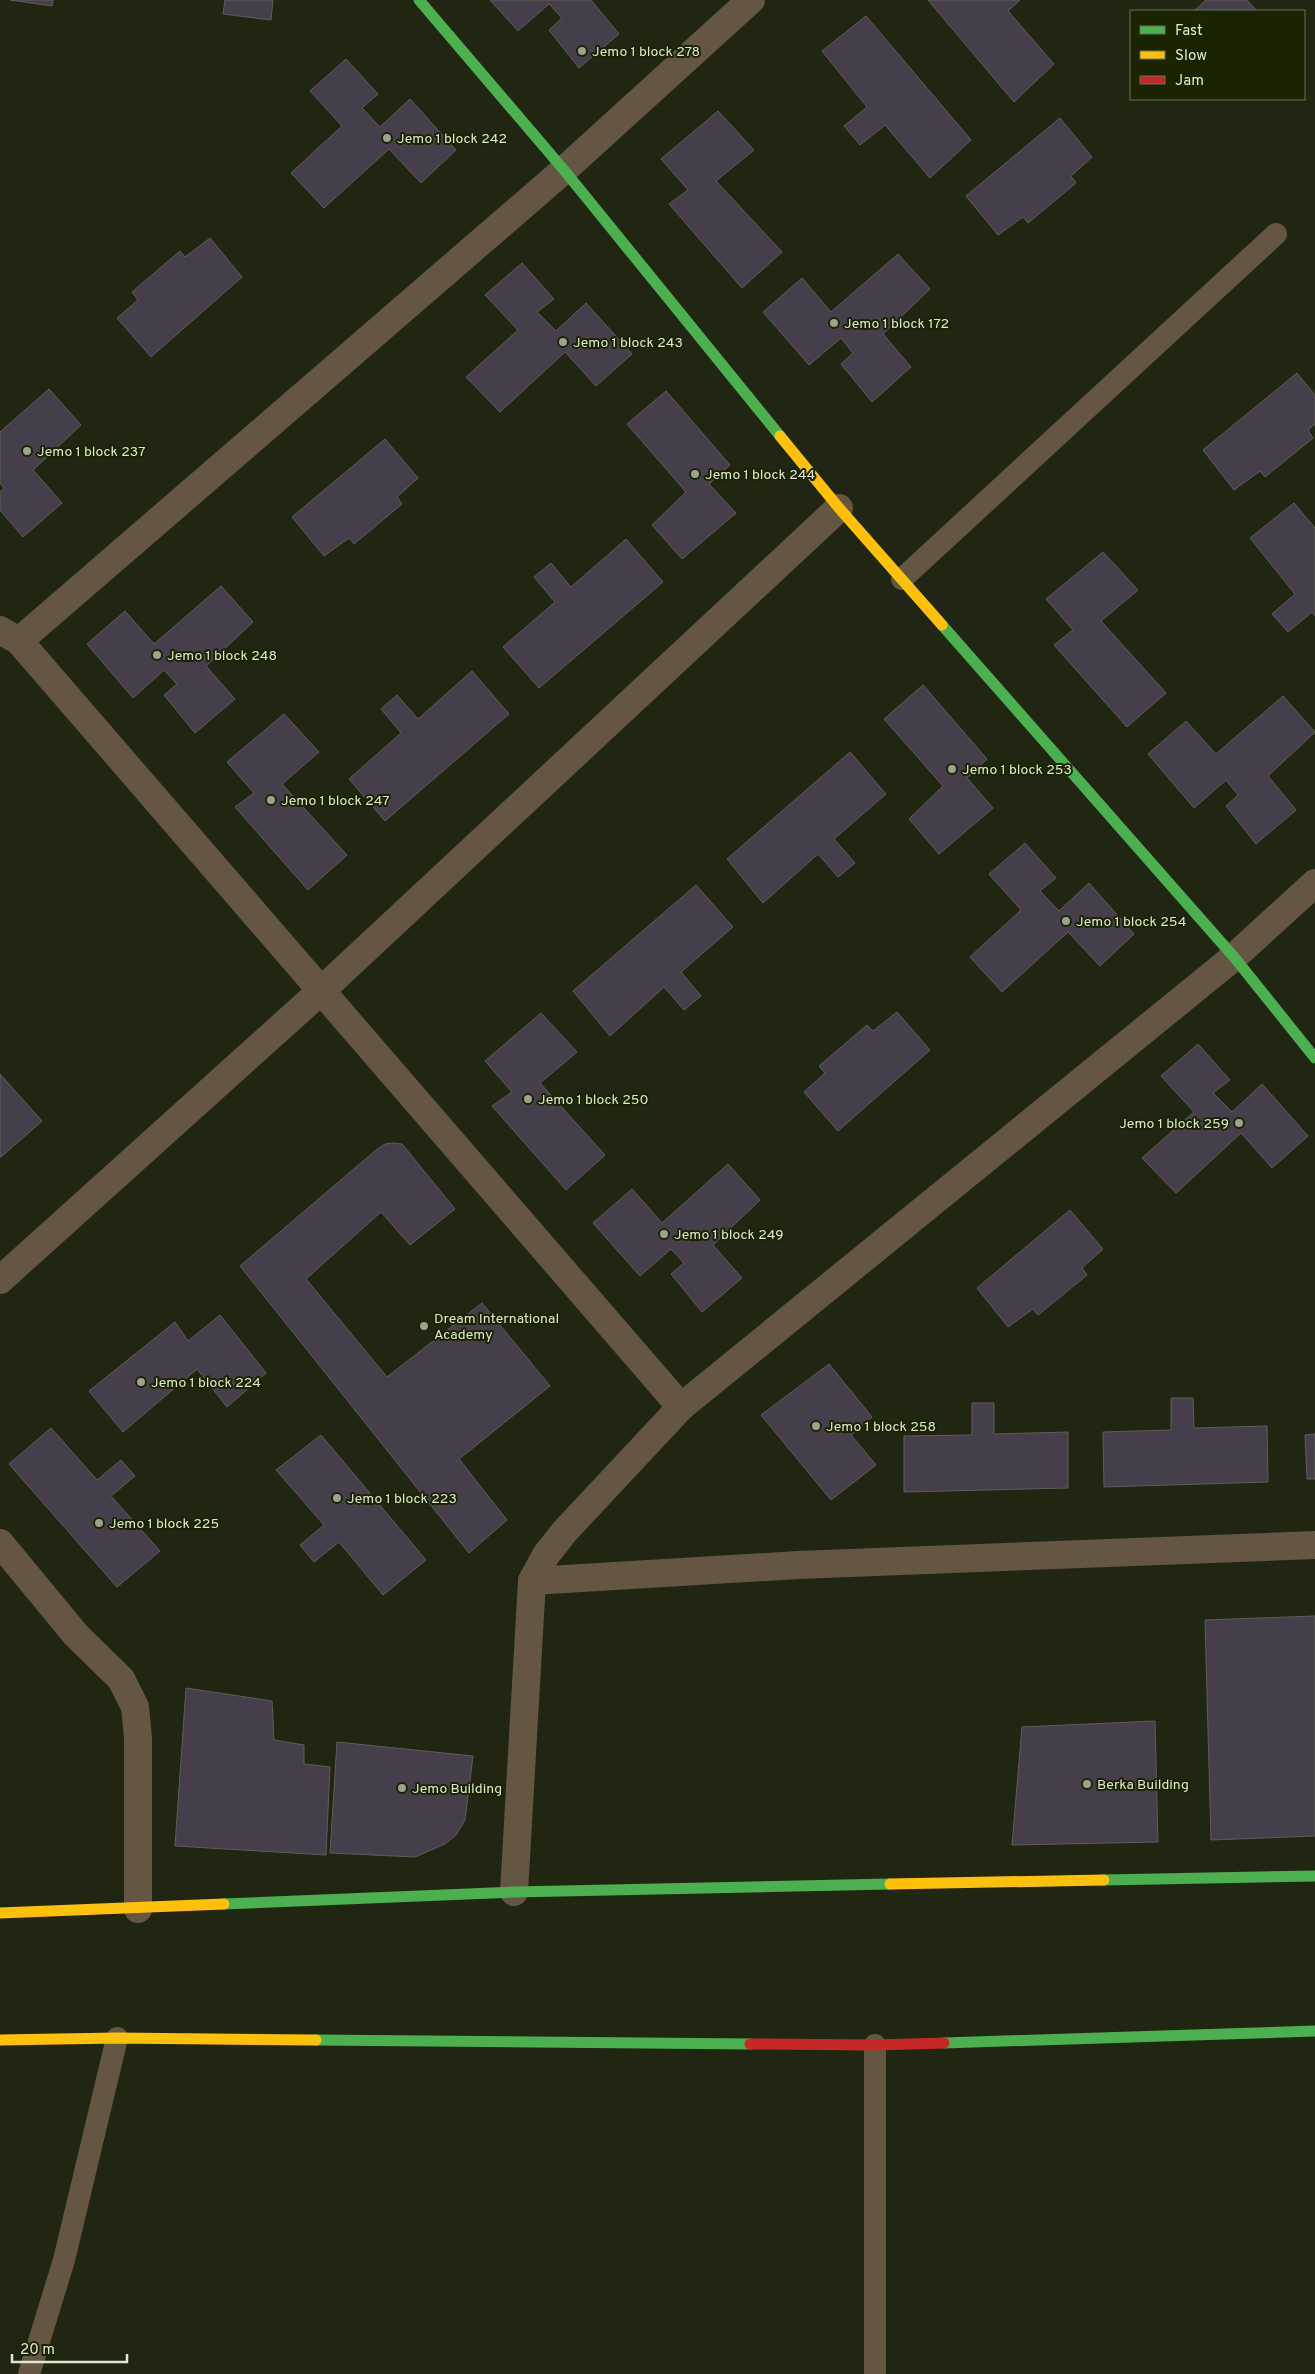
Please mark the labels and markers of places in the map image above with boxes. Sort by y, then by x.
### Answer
place label: Jemo 1 block 278 [592,44,700,61]
marker: Jemo 1 block 278 [576,45,588,57]
place label: Jemo 1 block 242 [397,131,507,148]
marker: Jemo 1 block 242 [381,132,393,144]
place label: Jemo 1 block 172 [844,316,949,333]
marker: Jemo 1 block 172 [828,317,840,329]
place label: Jemo 1 block 243 [573,335,683,352]
marker: Jemo 1 block 243 [557,336,569,348]
place label: Jemo 1 block 237 [37,444,145,461]
marker: Jemo 1 block 237 [21,445,33,457]
place label: Jemo 1 block 244 [705,467,815,484]
marker: Jemo 1 block 244 [689,468,701,480]
place label: Jemo 1 block 248 [167,648,277,665]
marker: Jemo 1 block 248 [151,649,163,661]
place label: Jemo 1 block 253 [962,762,1072,779]
marker: Jemo 1 block 253 [946,763,958,775]
place label: Jemo 1 block 247 [281,793,390,810]
marker: Jemo 1 block 247 [265,794,277,806]
place label: Jemo 1 block 254 [1076,914,1187,931]
marker: Jemo 1 block 254 [1060,915,1072,927]
place label: Jemo 1 block 250 [538,1092,649,1109]
marker: Jemo 1 block 250 [522,1093,534,1105]
place label: Jemo 1 block 259 [1119,1116,1229,1133]
marker: Jemo 1 block 259 [1233,1117,1245,1129]
place label: Jemo 1 block 249 [674,1227,784,1244]
marker: Jemo 1 block 249 [658,1228,670,1240]
place label: Dream International Academy [434,1311,559,1344]
marker: Dream International Academy [418,1320,430,1332]
place label: Jemo 1 block 224 [151,1375,261,1392]
marker: Jemo 1 block 224 [135,1376,147,1388]
place label: Jemo 1 block 258 [826,1419,936,1436]
marker: Jemo 1 block 258 [810,1420,822,1432]
place label: Jemo 1 block 223 [347,1491,457,1508]
marker: Jemo 1 block 223 [331,1492,343,1504]
place label: Jemo 1 block 225 [109,1516,219,1533]
marker: Jemo 1 block 225 [93,1517,105,1529]
place label: Berka Building [1097,1777,1189,1794]
marker: Berka Building [1081,1778,1093,1790]
place label: Jemo Building [412,1781,502,1798]
marker: Jemo Building [396,1782,408,1794]

